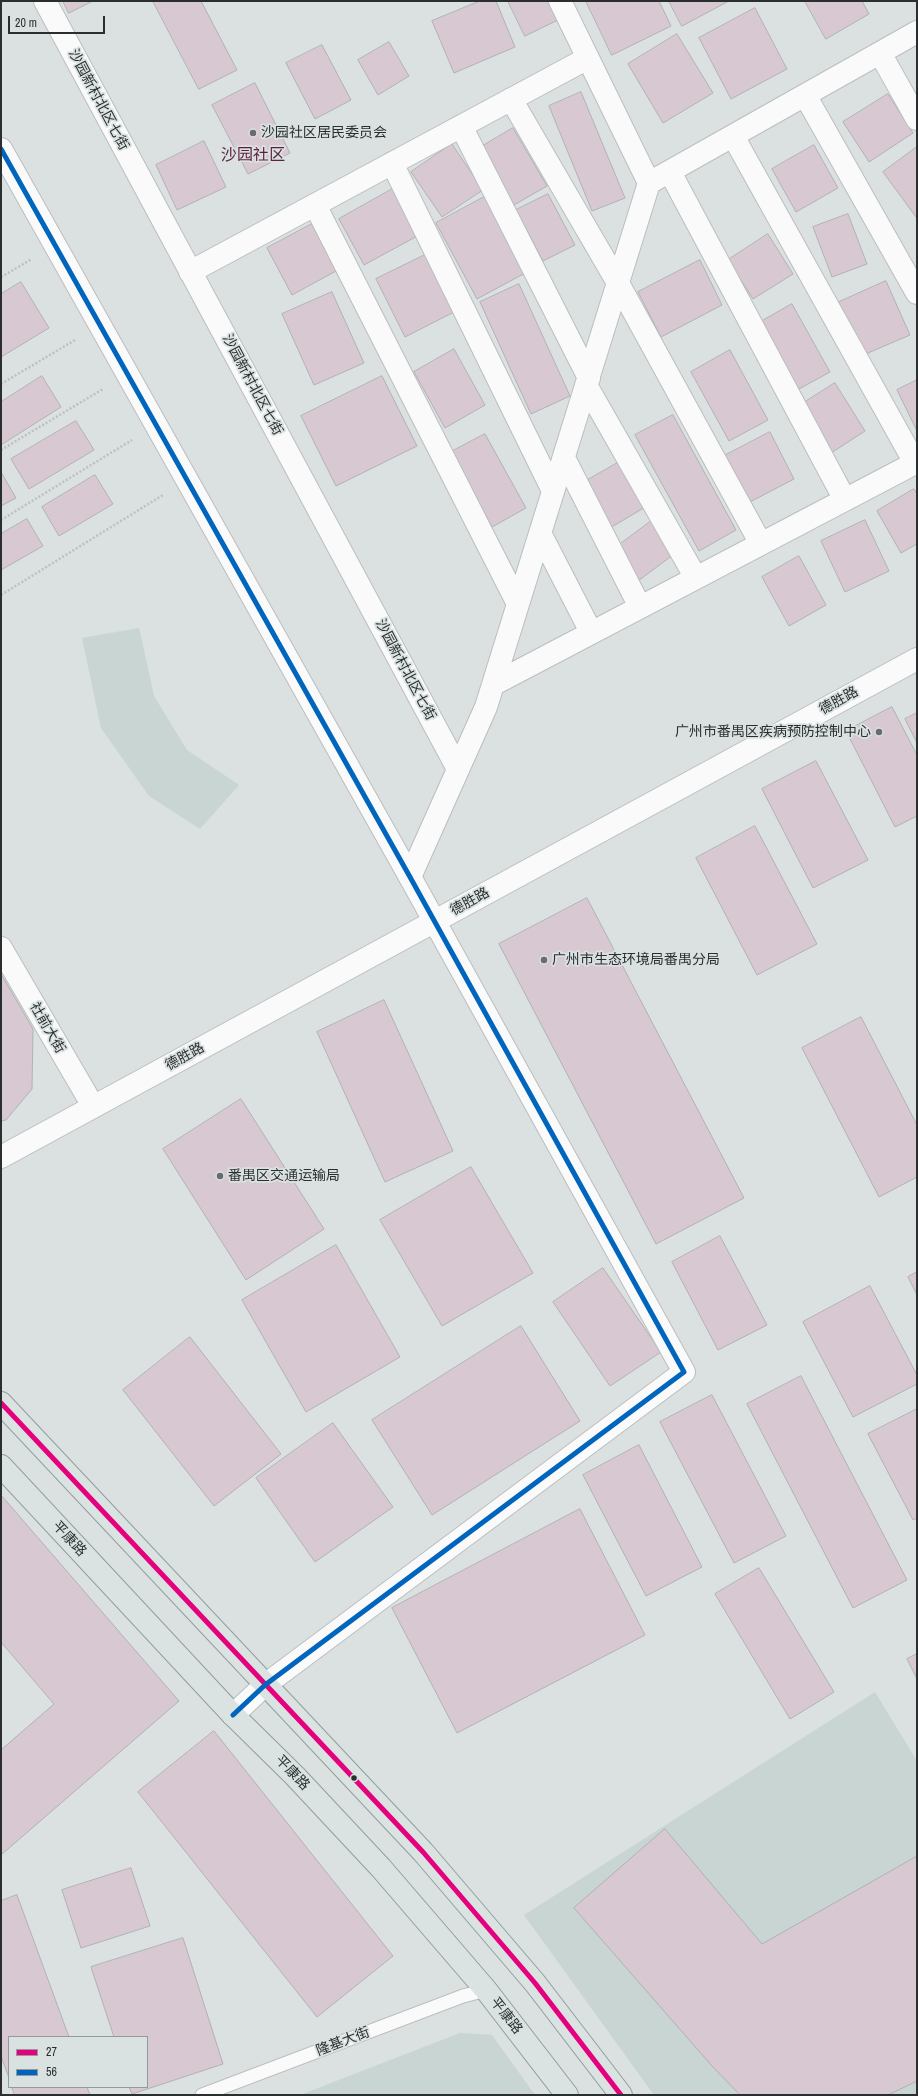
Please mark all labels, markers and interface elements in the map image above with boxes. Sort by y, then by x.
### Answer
scale bar [10,8,107,34]
text: 20 m [15,15,37,31]
street label: 沙园新村北区七街 [64,47,132,153]
place label: 沙园社区居民委员会 [261,125,387,141]
marker: 沙园社区居民委员会 [248,128,258,138]
district label: 沙园社区 [221,146,285,166]
street label: 沙园新村北区七街 [218,332,286,438]
street label: 沙园新村北区七街 [371,617,439,723]
street label: 德胜路 [817,683,861,719]
place label: 广州市番禺区疾病预防控制中心 [675,724,871,740]
marker: 广州市番禺区疾病预防控制中心 [874,727,884,737]
street label: 德胜路 [448,884,492,920]
place label: 广州市生态环境局番禺分局 [552,952,720,968]
marker: 广州市生态环境局番禺分局 [539,955,549,965]
street label: 社前大街 [26,1000,68,1056]
street label: 德胜路 [163,1039,207,1075]
place label: 番禺区交通运输局 [228,1168,340,1184]
marker: 番禺区交通运输局 [215,1171,225,1181]
street label: 平康路 [49,1518,89,1560]
street label: 平康路 [271,1752,313,1794]
unlabelled marker [349,1773,359,1783]
street label: 平康路 [486,1994,526,2038]
street label: 隆基大街 [314,2024,372,2060]
legend [8,2036,148,2088]
text: 27 [46,2044,57,2060]
text: 56 [46,2064,57,2080]

